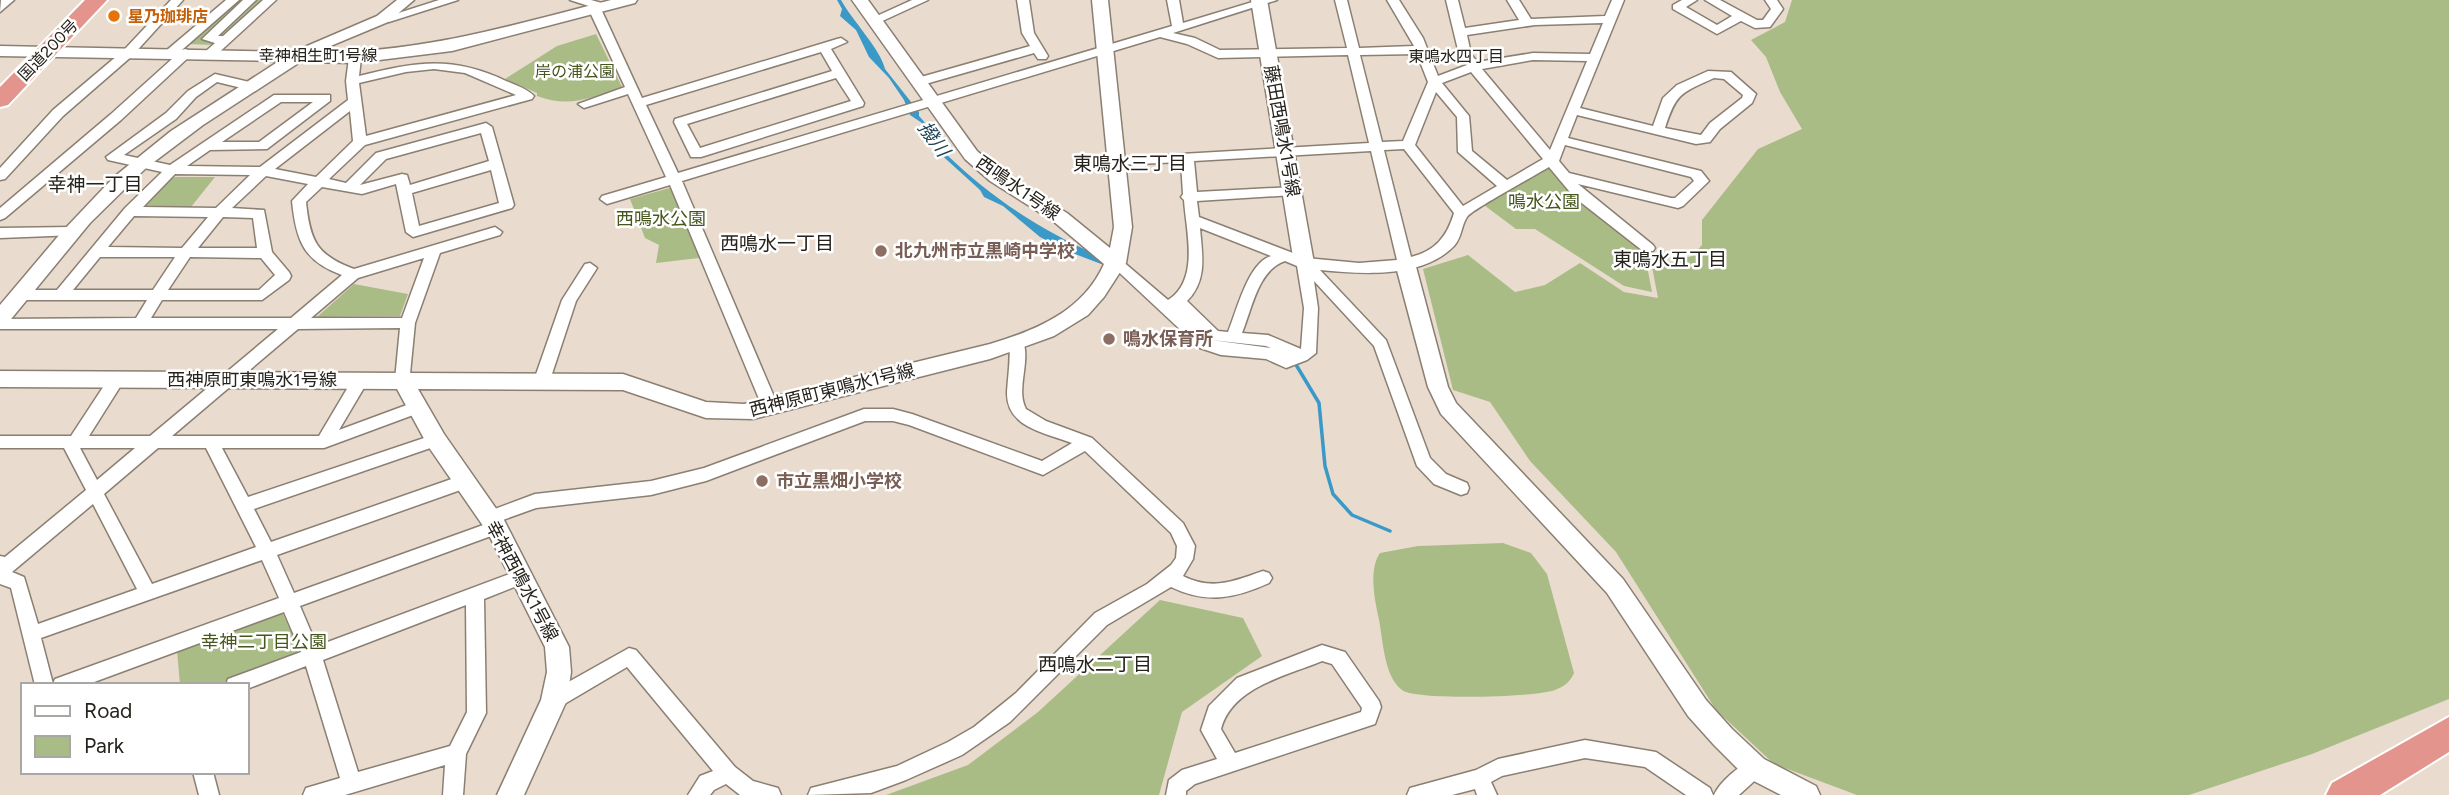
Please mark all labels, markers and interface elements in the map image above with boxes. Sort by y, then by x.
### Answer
place label: 星乃珈琲店 [128,7,208,26]
marker: 星乃珈琲店 [106,8,122,24]
street label: 国道200号 [14,16,82,84]
street label: 幸神相生町1号線 [259,46,377,65]
district label: 東鳴水四丁目 [1408,47,1504,66]
park label: 岸の浦公園 [535,62,615,81]
street label: 藤田西鳴水1号線 [1260,63,1304,199]
water label: 撥川 [914,117,956,163]
street label: 西鳴水1号線 [972,151,1064,225]
district label: 東鳴水三丁目 [1073,152,1187,175]
district label: 幸神一丁目 [47,173,143,196]
park label: 鳴水公園 [1508,191,1580,213]
park label: 西鳴水公園 [616,208,706,230]
district label: 西鳴水一丁目 [720,232,834,255]
place label: 北九州市立黒崎中学校 [895,240,1075,262]
marker: 北九州市立黒崎中学校 [873,243,889,259]
district label: 東鳴水五丁目 [1613,248,1727,271]
place label: 鳴水保育所 [1123,328,1213,350]
marker: 鳴水保育所 [1101,331,1117,347]
street label: 西神原町東鳴水1号線 [747,359,917,421]
street label: 西神原町東鳴水1号線 [167,369,337,391]
place label: 市立黒畑小学校 [776,470,902,492]
marker: 市立黒畑小学校 [754,473,770,489]
street label: 幸神西鳴水1号線 [481,517,563,645]
park label: 幸神二丁目公園 [201,631,327,653]
district label: 西鳴水二丁目 [1038,653,1152,676]
legend [21,683,248,774]
text: Road [84,698,132,723]
text: Park [84,733,125,758]

